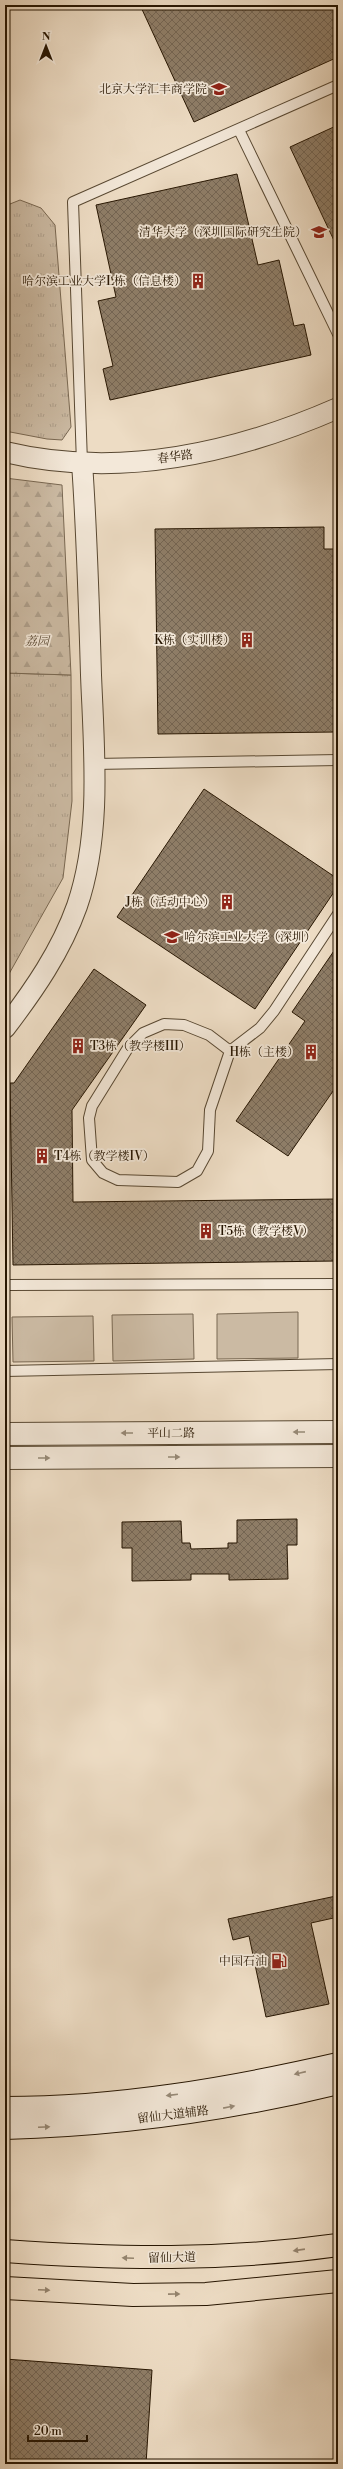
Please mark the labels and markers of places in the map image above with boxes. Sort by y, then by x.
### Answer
school or university icon: 北京大学汇丰商学院 [210,80,228,98]
place label: 北京大学汇丰商学院 [99,82,207,97]
school or university icon: 清华大学（深圳国际研究生院） [310,223,328,241]
place label: 清华大学（深圳国际研究生院） [139,225,307,240]
building icon: 哈尔滨工业大学L栋（信息楼） [189,272,207,290]
place label: 哈尔滨工业大学L栋（信息楼） [22,274,186,289]
building icon: K栋（实训楼） [238,631,256,649]
place label: K栋（实训楼） [154,633,235,648]
building icon: J栋（活动中心） [218,893,236,911]
place label: J栋（活动中心） [124,895,215,910]
school or university icon: 哈尔滨工业大学（深圳） [163,928,181,946]
place label: 哈尔滨工业大学（深圳） [184,930,316,945]
building icon: T3栋（教学楼III） [69,1037,87,1055]
place label: T3栋（教学楼III） [90,1039,191,1054]
building icon: H栋（主楼） [302,1043,320,1061]
place label: H栋（主楼） [229,1045,299,1060]
building icon: T4栋（教学楼IV） [33,1147,51,1165]
place label: T4栋（教学楼IV） [54,1149,155,1164]
building icon: T5栋（教学楼V） [197,1222,215,1240]
place label: T5栋（教学楼V） [218,1224,314,1239]
fuel station icon: 中国石油 [270,1952,288,1970]
place label: 中国石油 [219,1954,267,1969]

